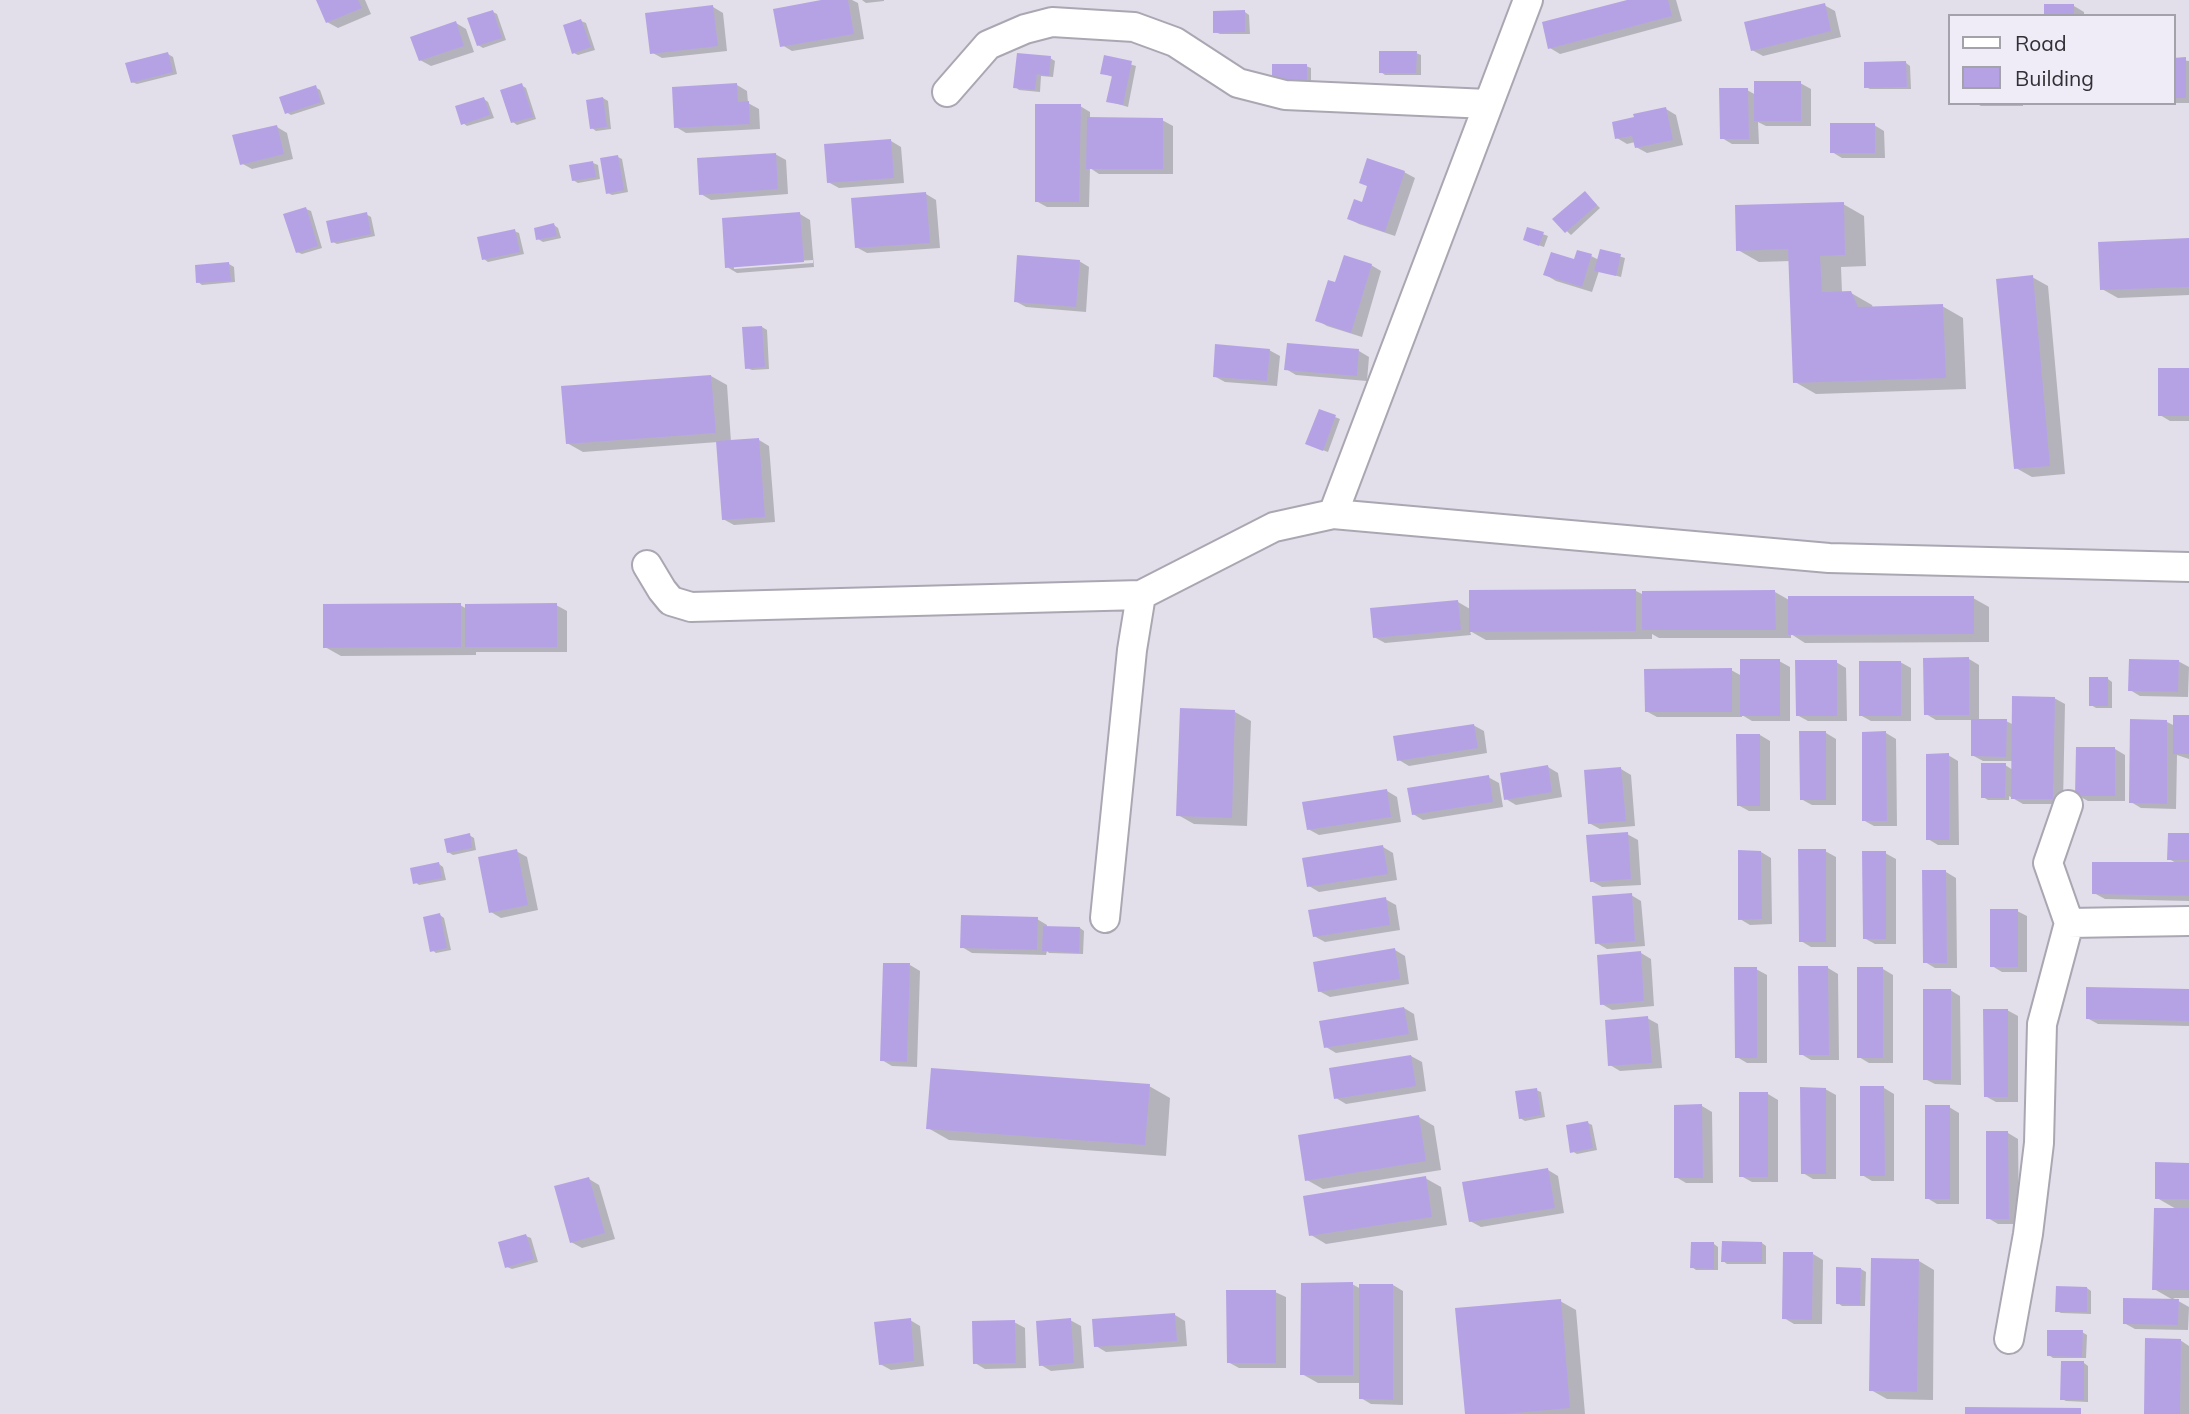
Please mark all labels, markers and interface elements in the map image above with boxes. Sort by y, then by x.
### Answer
legend [1948,14,2175,105]
text: Road [2015,30,2066,56]
text: Building [2015,65,2094,91]

